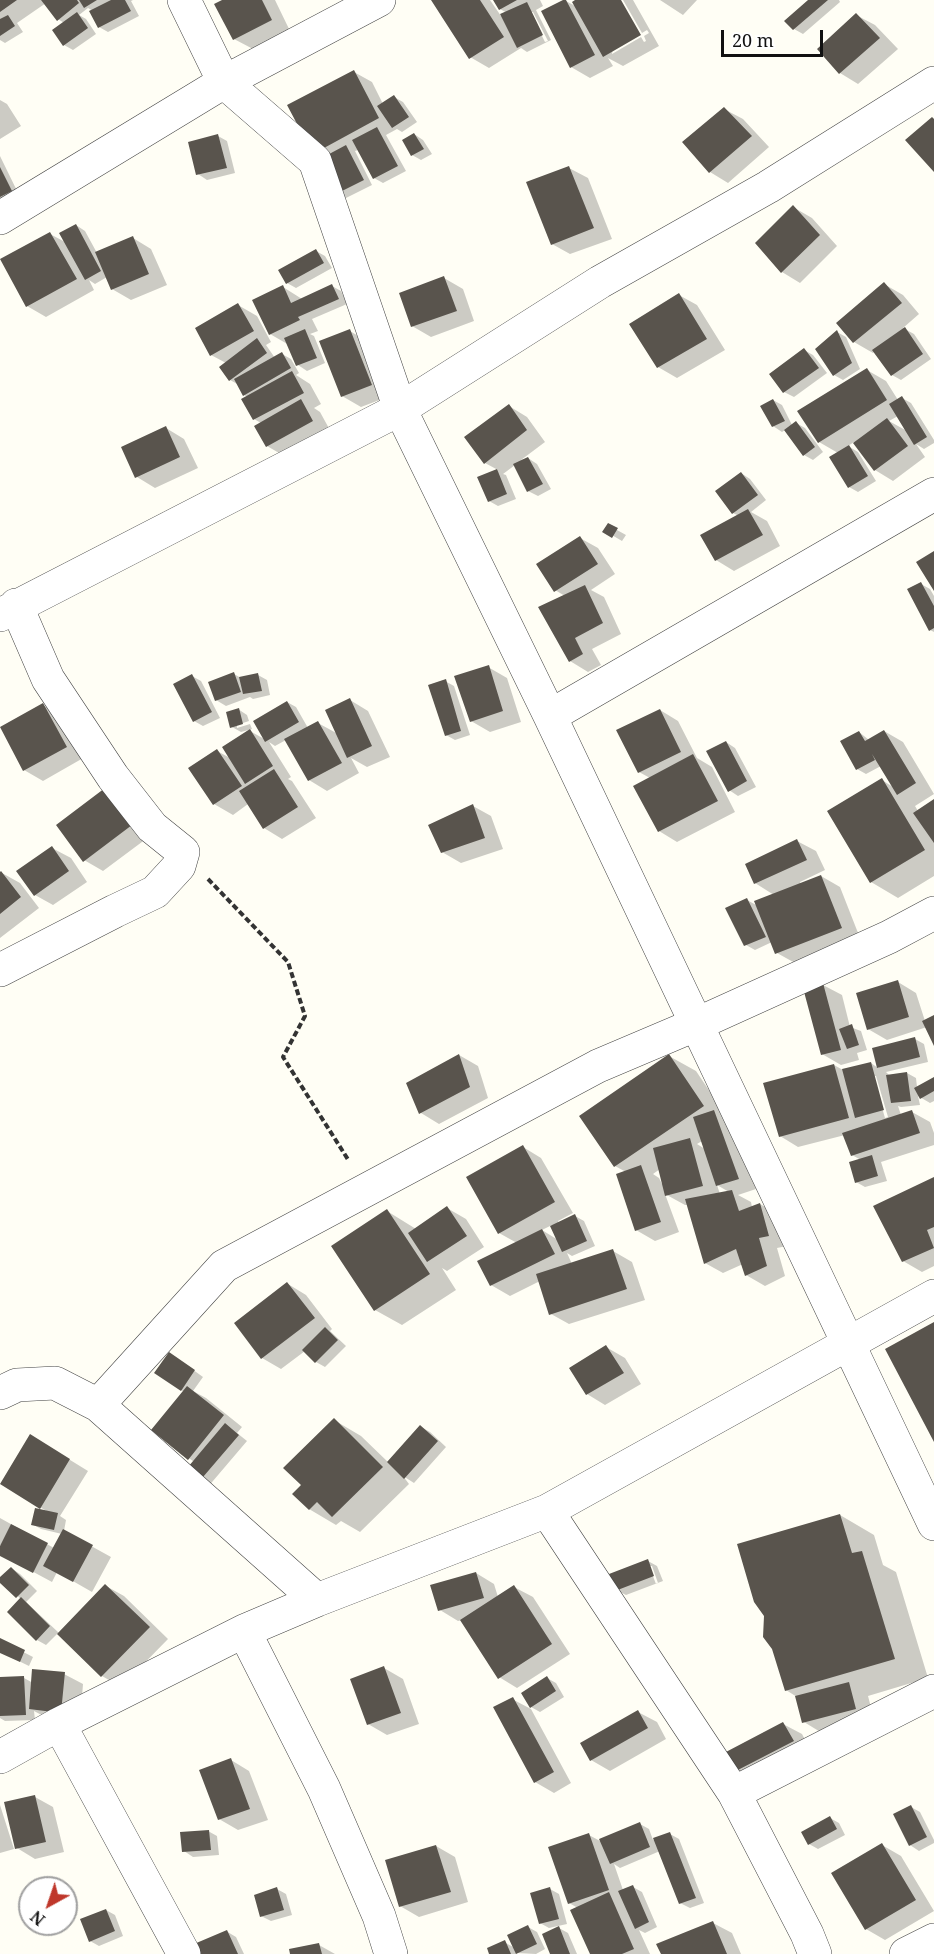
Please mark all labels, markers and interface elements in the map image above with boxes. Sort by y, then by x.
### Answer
scale bar [724,18,826,56]
text: 20 m [732,28,774,52]
north arrow [18,1876,78,1936]
text: N [26,1906,50,1931]

